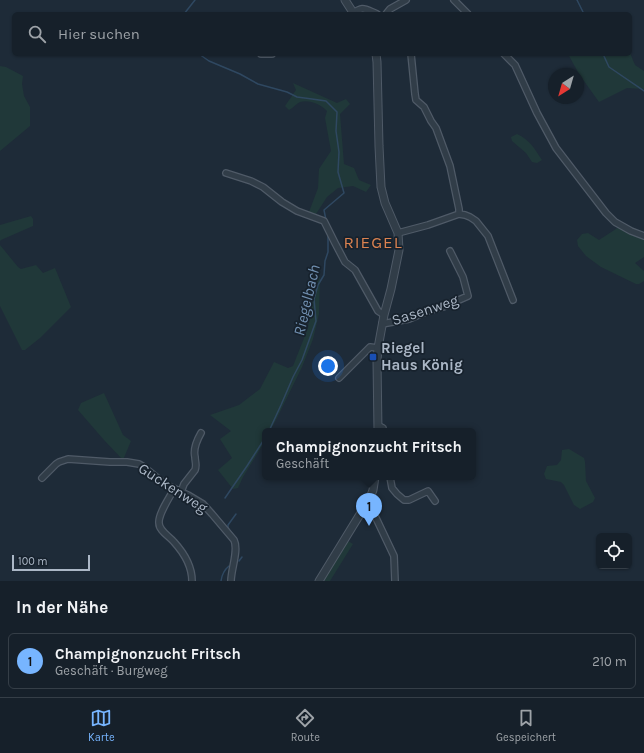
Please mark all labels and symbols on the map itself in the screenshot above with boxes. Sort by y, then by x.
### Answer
north arrow [548,68,584,104]
district label: RIEGEL [343,232,403,252]
water label: Riegelbach [289,263,324,338]
street label: Sasenweg [389,291,461,329]
place label: Riegel Haus König [381,339,463,374]
marker: Riegel Haus König [368,352,378,362]
your location [318,356,338,376]
street label: Guckenweg [135,459,211,517]
pin: 1 [356,493,382,526]
scale bar [12,553,90,572]

